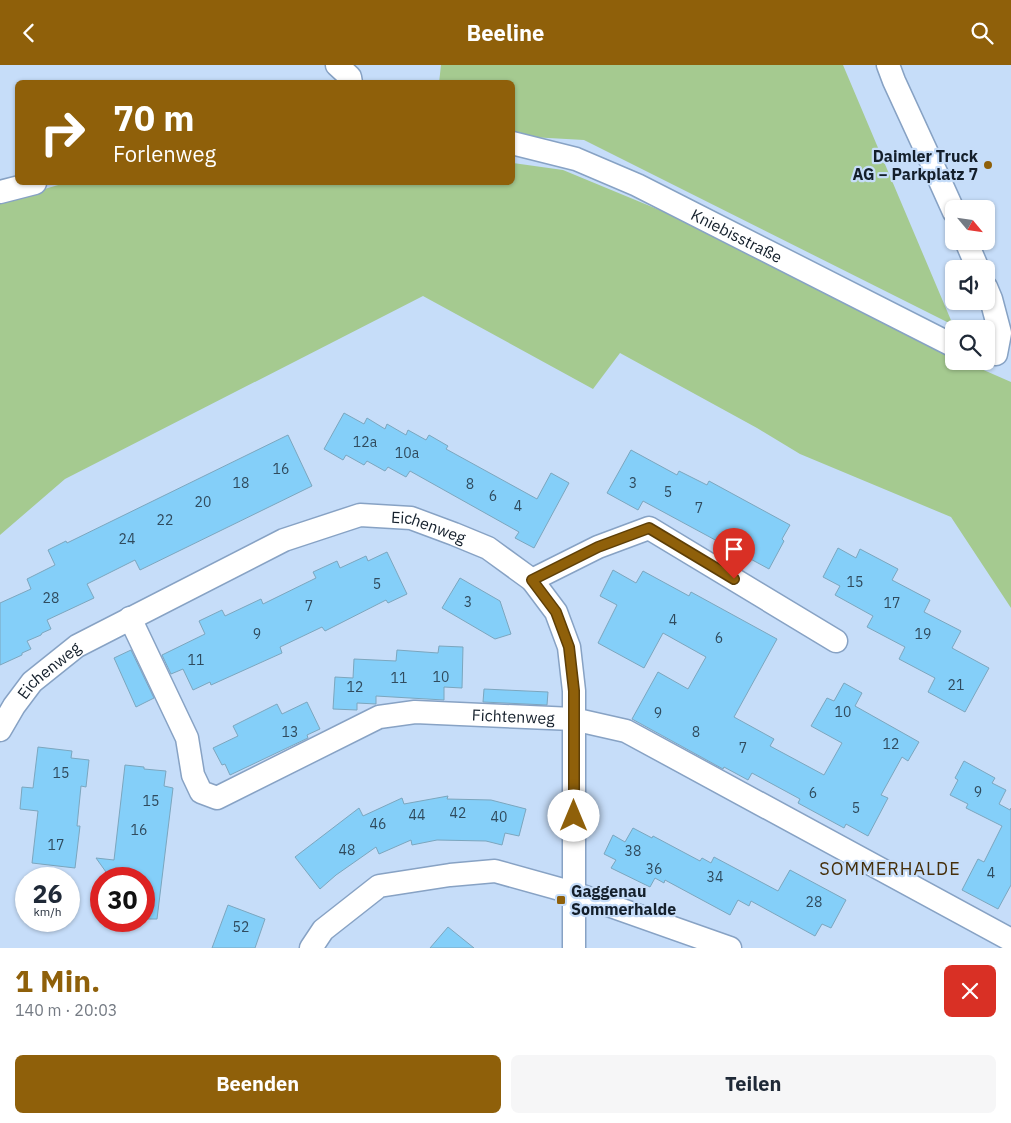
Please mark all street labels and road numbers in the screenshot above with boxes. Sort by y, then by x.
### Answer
street label: Kniebisstraße [688,204,786,267]
street label: Eichenweg [390,507,469,548]
street label: Eichenweg [13,637,85,703]
street label: Fichtenweg [471,705,556,728]

